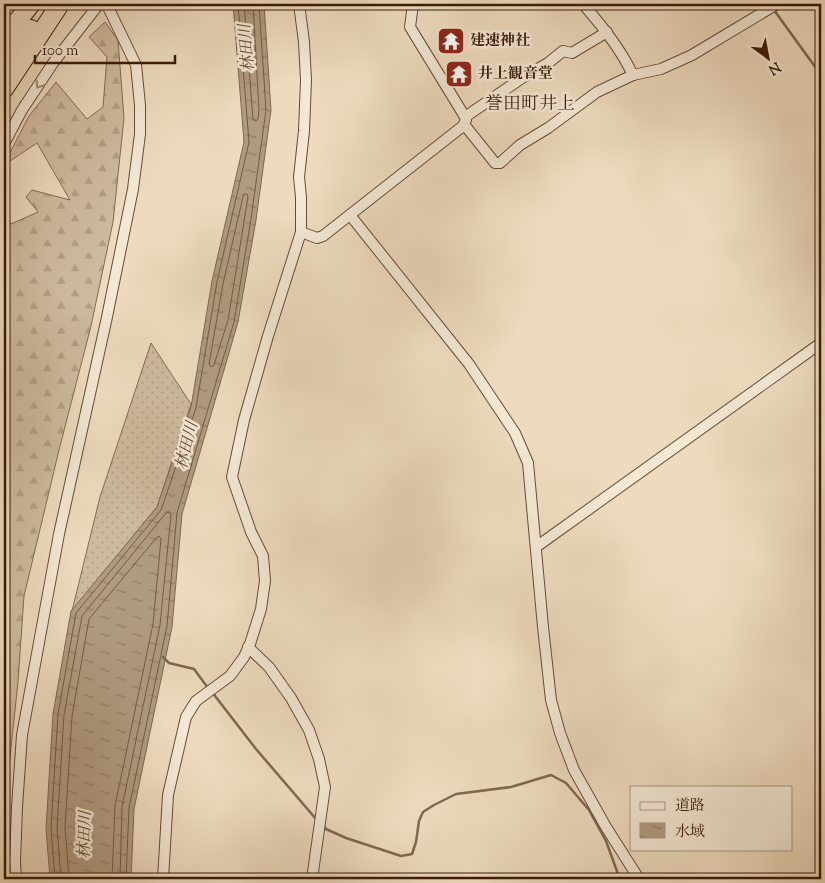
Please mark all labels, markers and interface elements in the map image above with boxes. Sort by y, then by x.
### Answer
water label: 林田川 [234,21,262,73]
temple icon: 建速神社 [436,26,466,56]
place label: 建速神社 [470,31,530,52]
scale bar [35,32,175,64]
north arrow [742,32,792,82]
text: 100 m [42,41,79,62]
text: N [764,56,784,79]
temple icon: 井上観音堂 [444,59,474,89]
place label: 井上観音堂 [478,64,553,85]
one-way arrow [35,80,45,89]
district label: 誉田町井上 [485,92,575,118]
water label: 林田川 [171,418,205,472]
legend [630,786,792,850]
text: 道路 [675,796,705,817]
water label: 林田川 [74,809,98,859]
text: 水域 [675,822,705,843]

